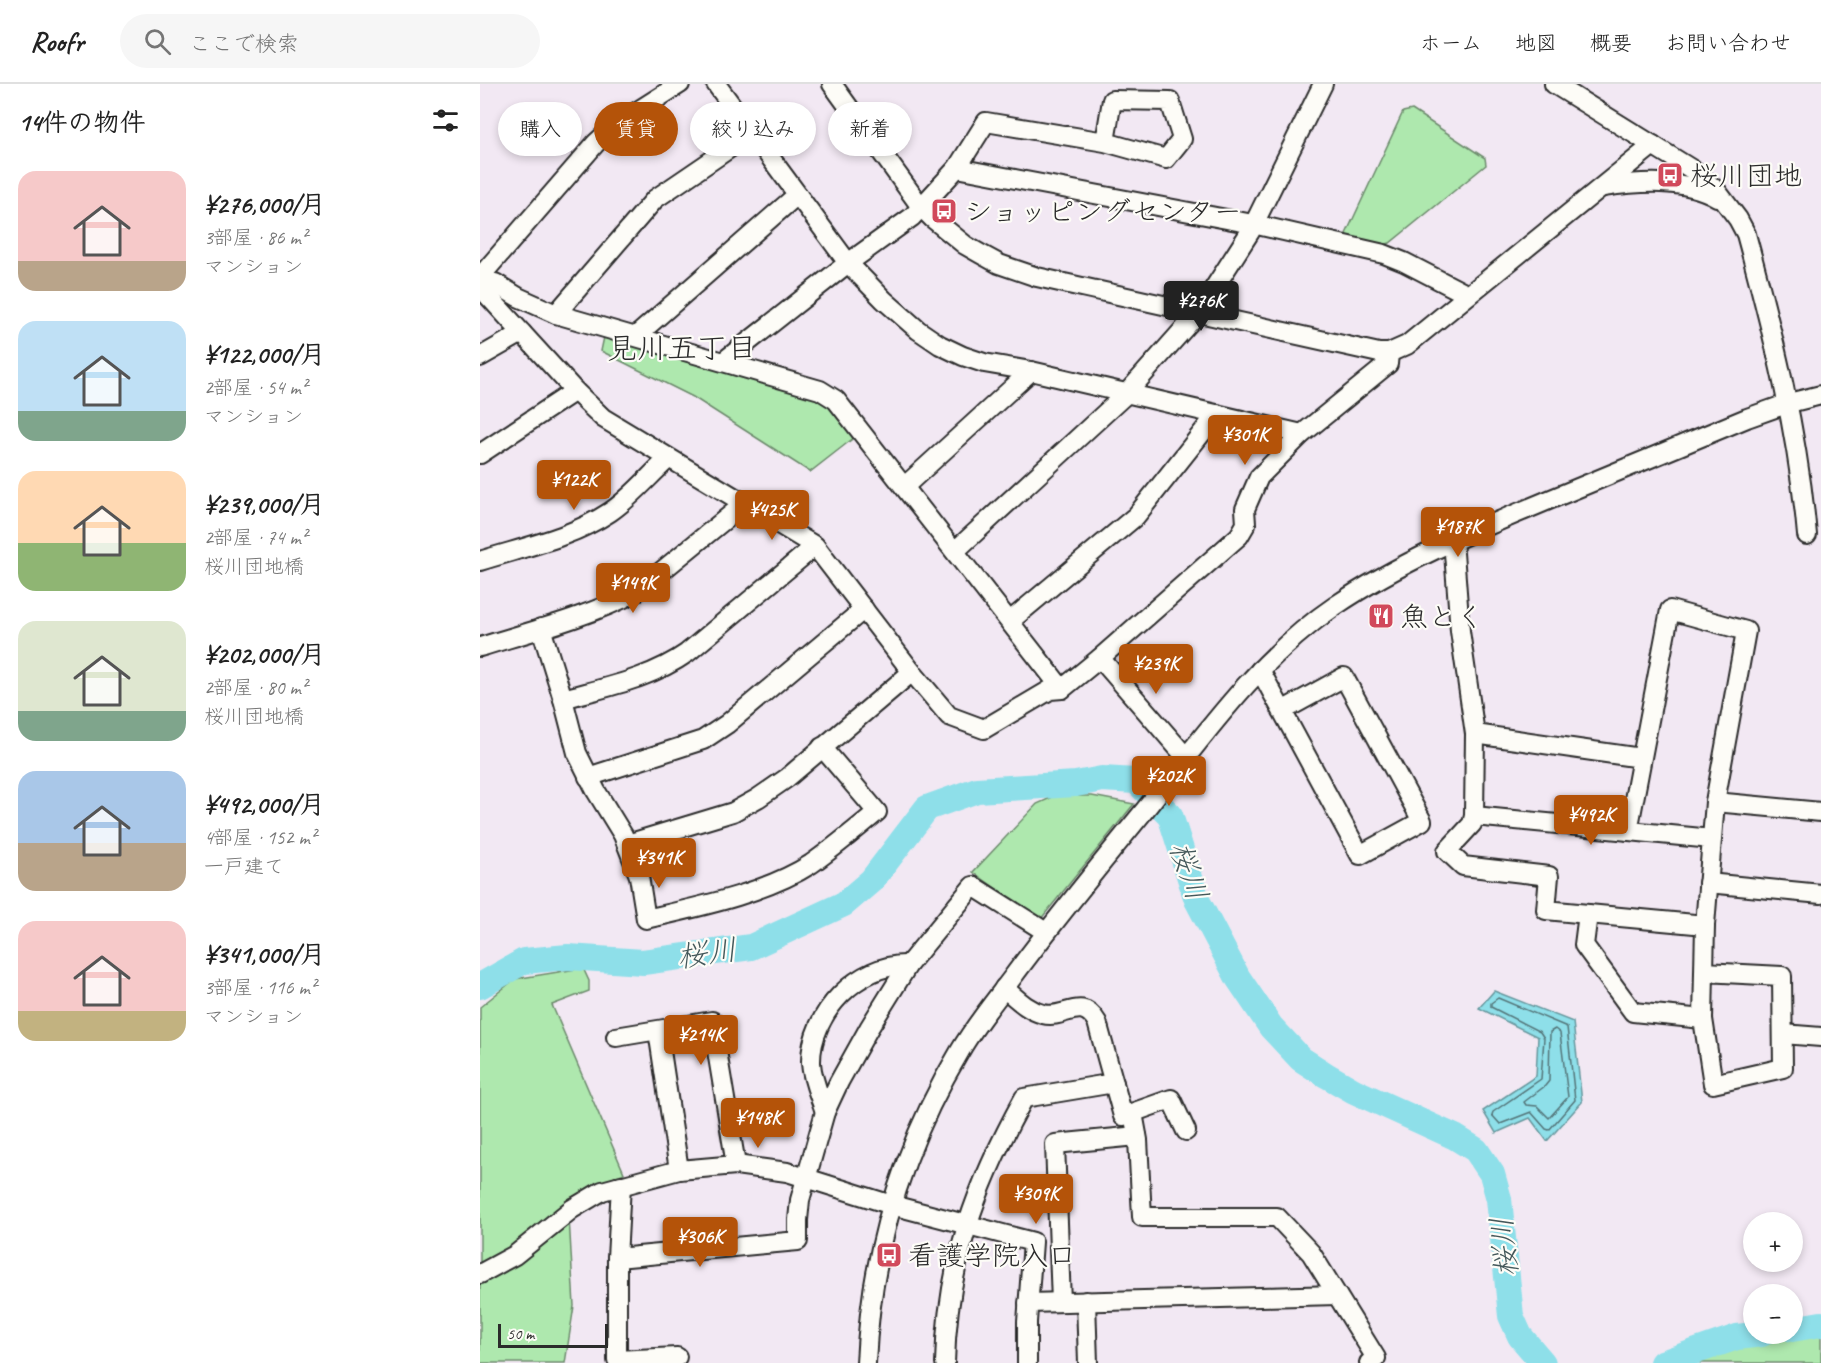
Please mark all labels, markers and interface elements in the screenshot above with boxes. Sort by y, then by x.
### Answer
search box [120,14,540,68]
text: Roofr [30,24,84,59]
icon: search [141,25,174,58]
text: ここで検索 [189,30,299,58]
text: ホーム [1420,30,1482,56]
text: 地図 [1515,30,1557,56]
text: 概要 [1590,30,1632,56]
text: お問い合わせ [1665,30,1791,56]
chip: 購入 [498,102,582,156]
chip: 賃貸 [594,102,678,156]
chip: 絞り込み [690,102,816,156]
chip: 新着 [828,102,912,156]
icon: filters [429,104,462,137]
text: 14件の物件 [18,106,145,139]
place label: 桜川団地 [1690,158,1802,193]
bus stop icon: 桜川団地 [1655,160,1685,190]
text: ¥276,000/月 [204,188,326,221]
place label: ショッピングセンター [964,194,1242,229]
icon: home [66,195,138,267]
bus stop icon: ショッピングセンター [929,196,959,226]
text: 3部屋 · 86 m² [204,225,307,250]
text: マンション [204,254,303,279]
pin: ¥276K [1159,281,1243,332]
text: ¥276K [1178,288,1224,313]
district label: 見川五丁目 [607,329,757,367]
text: ¥122,000/月 [204,338,326,371]
icon: home [66,345,138,417]
text: 2部屋 · 54 m² [204,375,307,400]
text: マンション [204,404,303,429]
pin: ¥301K [1203,415,1287,466]
text: ¥301K [1222,422,1268,447]
pin: ¥122K [532,460,616,511]
text: ¥122K [551,467,597,492]
text: ¥239,000/月 [204,488,325,521]
pin: ¥425K [730,490,814,541]
icon: home [66,495,138,567]
text: ¥425K [749,497,795,522]
pin: ¥187K [1416,507,1500,558]
text: ¥187K [1435,514,1481,539]
text: 2部屋 · 74 m² [204,525,307,550]
text: 桜川団地橋 [204,554,304,579]
pin: ¥149K [591,563,675,614]
text: ¥149K [610,570,656,595]
place label: 魚とく [1400,599,1484,634]
restaurant icon: 魚とく [1366,601,1396,631]
text: ¥202,000/月 [204,638,326,671]
pin: ¥239K [1114,644,1198,695]
icon: home [66,645,138,717]
text: ¥239K [1133,651,1179,676]
text: 2部屋 · 80 m² [204,675,307,700]
text: 桜川団地橋 [204,704,304,729]
pin: ¥202K [1127,756,1211,807]
text: ¥202K [1146,763,1192,788]
text: ¥492,000/月 [204,788,325,821]
icon: home [66,795,138,867]
pin: ¥492K [1549,795,1633,846]
text: ¥492K [1568,802,1614,827]
text: 4部屋 · 152 m² [204,825,316,850]
water label: 桜川 [1161,836,1217,906]
pin: ¥341K [617,838,701,889]
text: ¥341K [636,845,682,870]
text: 一戸建て [204,854,284,879]
water label: 桜川 [675,930,739,976]
text: ¥341,000/月 [204,938,326,971]
icon: home [66,945,138,1017]
text: 3部屋 · 116 m² [204,975,316,1000]
text: マンション [204,1004,303,1029]
pin: ¥214K [659,1015,743,1066]
text: ¥214K [678,1022,724,1047]
pin: ¥148K [716,1098,800,1149]
text: ¥148K [735,1105,781,1130]
pin: ¥309K [994,1174,1078,1225]
text: ¥309K [1013,1181,1059,1206]
map controls [1743,1212,1803,1344]
button: + [1743,1212,1803,1272]
water label: 桜川 [1482,1215,1526,1279]
pin: ¥306K [658,1217,742,1268]
text: ¥306K [677,1224,723,1249]
place label: 看護学院入口 [908,1238,1076,1273]
bus stop icon: 看護学院入口 [874,1240,904,1270]
button: − [1743,1284,1803,1344]
scale bar [498,1321,608,1348]
text: 50 m [507,1324,534,1344]

